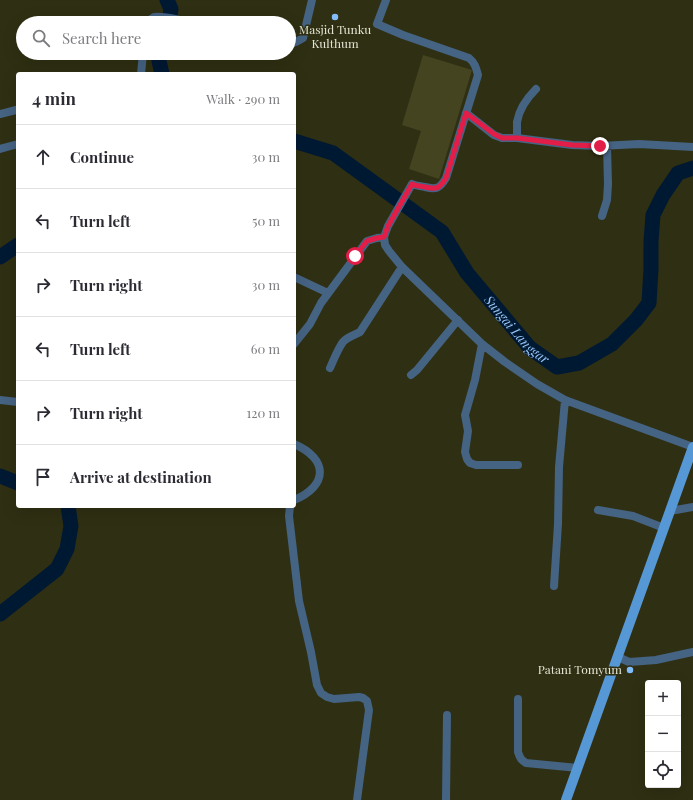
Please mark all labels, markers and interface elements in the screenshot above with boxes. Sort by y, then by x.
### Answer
marker: Masjid Tunku Kulthum [330,12,340,22]
search box [16,16,296,60]
place label: Masjid Tunku Kulthum [299,21,371,51]
icon: search [30,27,52,49]
text: Search here [62,28,141,48]
text: 4 min [32,87,76,109]
text: Walk · 290 m [206,90,280,107]
route end [591,137,609,155]
icon: ahead [32,146,54,168]
text: Continue [70,147,134,167]
text: 30 m [252,148,280,165]
icon: left [32,210,54,232]
text: Turn left [70,211,131,231]
text: 50 m [252,212,280,229]
route start [346,247,364,265]
icon: right [32,274,54,296]
text: Turn right [70,275,143,295]
text: 30 m [252,276,280,293]
water label: Sungai Langgar [481,291,553,367]
icon: left [32,338,54,360]
text: Turn left [70,339,131,359]
text: 60 m [251,340,280,357]
icon: right [32,402,54,424]
text: Turn right [70,403,143,423]
text: 120 m [246,404,280,421]
icon: arrive [32,466,54,488]
text: Arrive at destination [70,467,212,487]
place label: Patani Tomyum [538,661,622,677]
marker: Patani Tomyum [625,665,635,675]
map controls [645,680,681,788]
button: + [645,680,681,716]
button: − [645,716,681,752]
button: locate [645,752,681,788]

